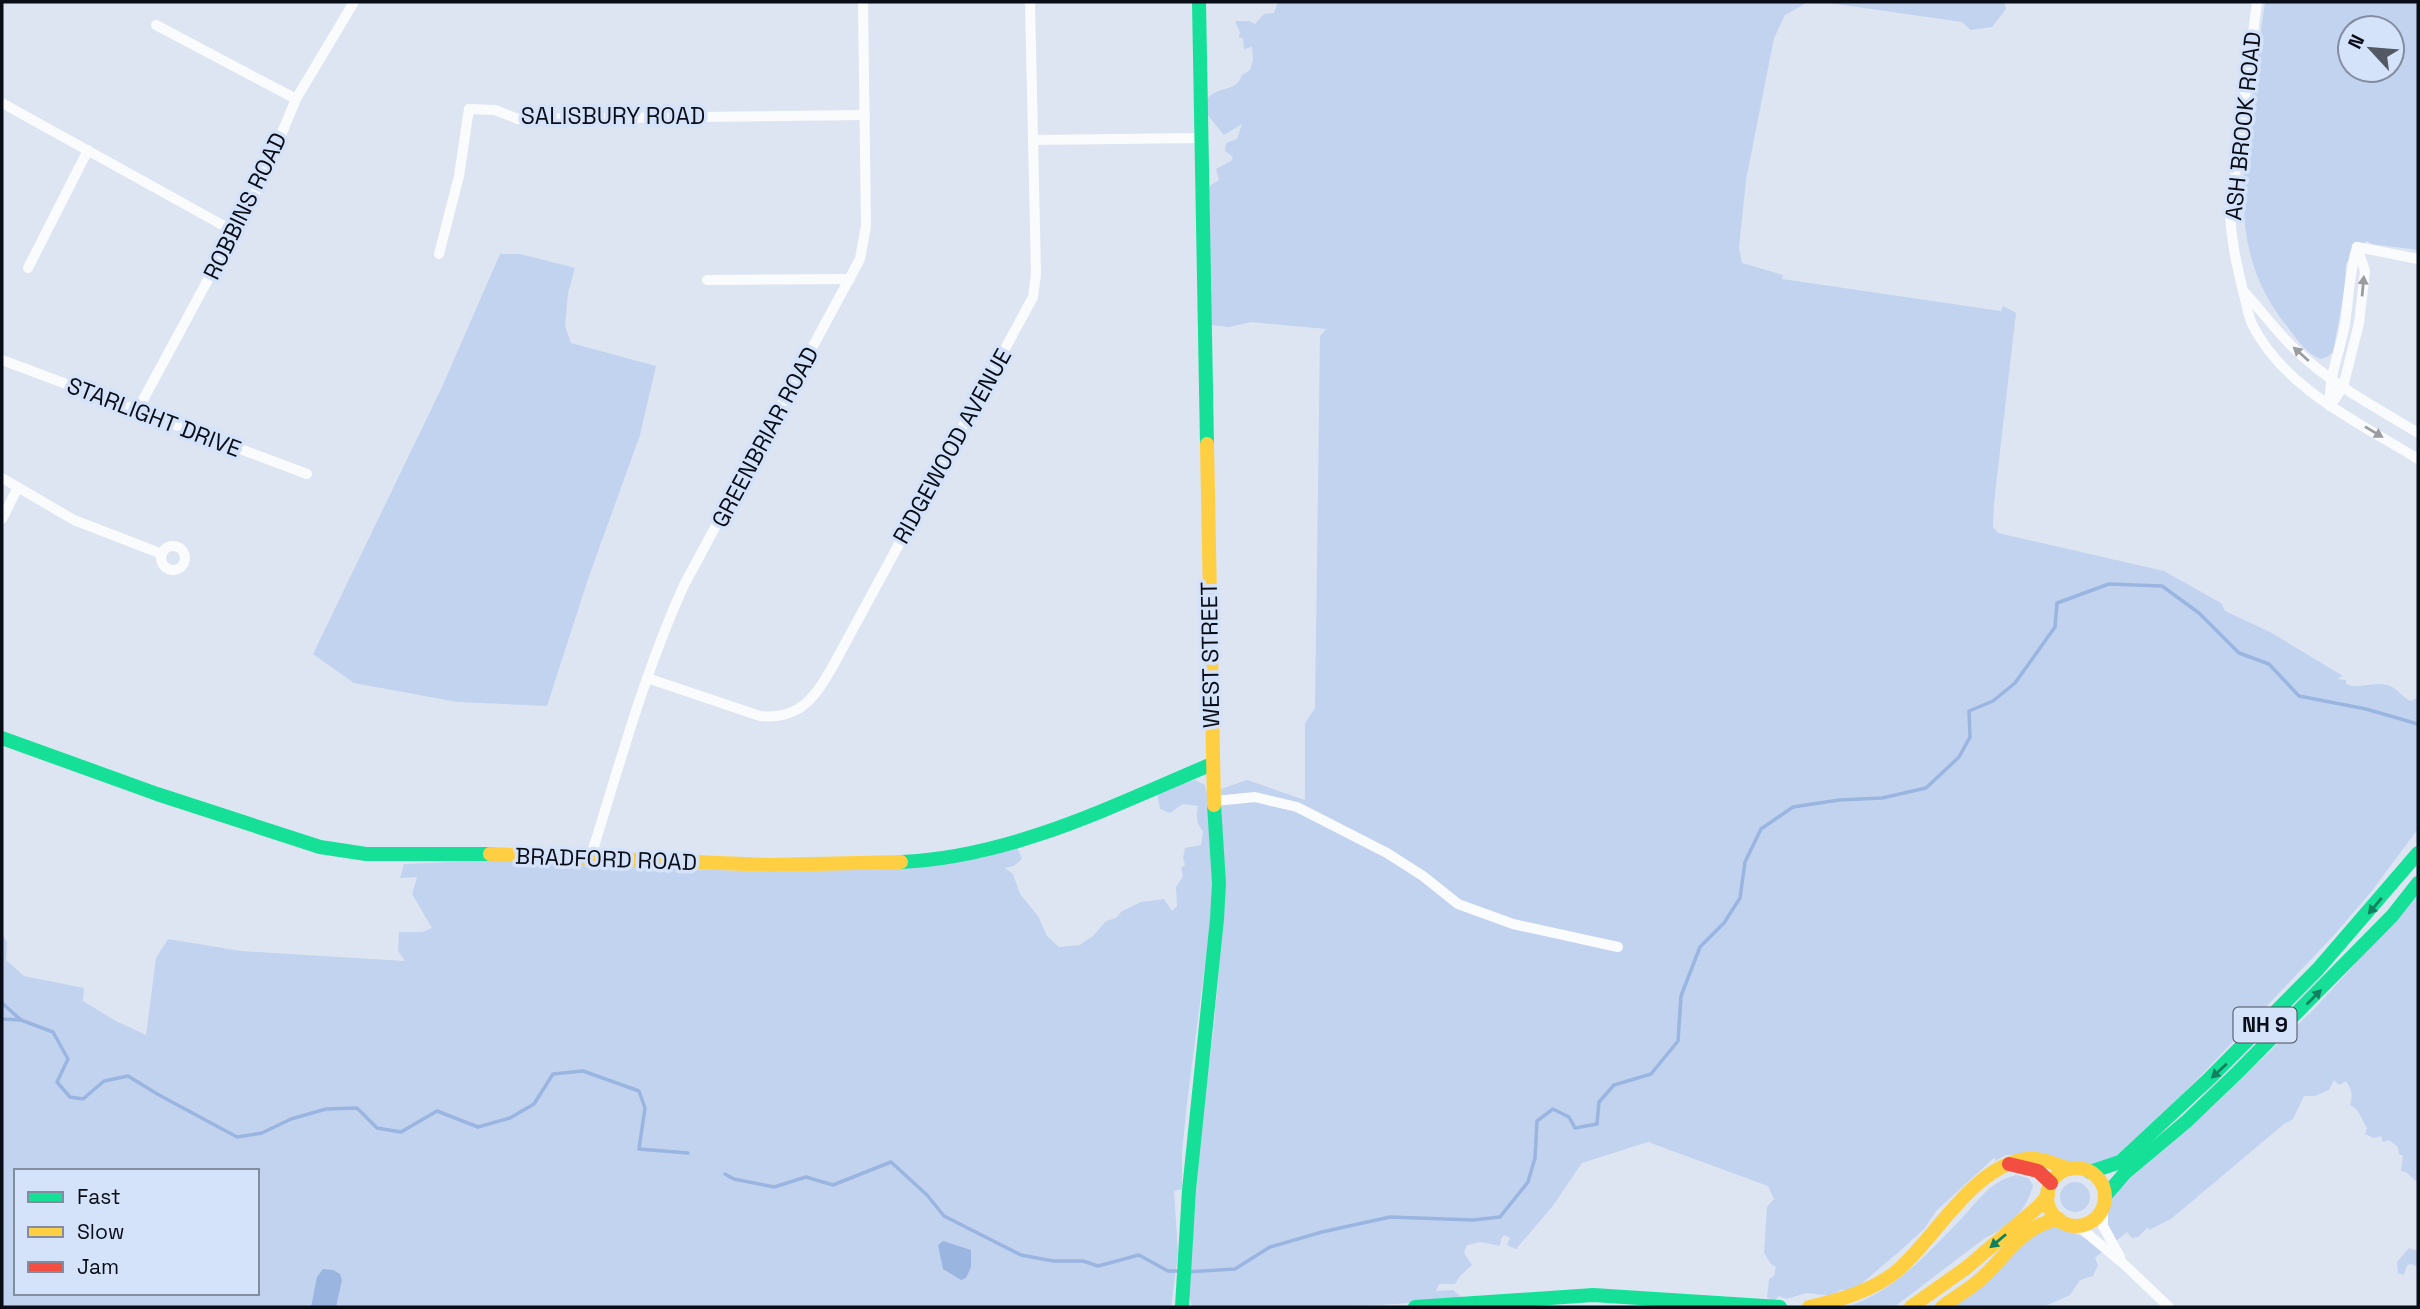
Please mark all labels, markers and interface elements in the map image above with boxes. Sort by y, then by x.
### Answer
north arrow [2336,14,2406,84]
street label: ASH BROOK ROAD [2218,30,2268,222]
text: N [2342,31,2370,53]
street label: SALISBURY ROAD [521,101,705,131]
street label: ROBBINS ROAD [196,127,294,285]
one-way arrow [2358,275,2369,297]
street label: GREENBRIAR ROAD [705,341,825,533]
street label: RIDGEWOOD AVENUE [886,343,1018,549]
one-way arrow [2293,347,2310,363]
street label: STARLIGHT DRIVE [63,370,245,464]
one-way arrow [2365,426,2384,438]
street label: WEST STREET [1194,582,1226,728]
street label: BRADFORD ROAD [514,841,698,877]
one-way arrow [2368,896,2383,914]
one-way arrow [2305,988,2322,1005]
road number: NH 9 [2234,1007,2296,1042]
one-way arrow [2210,1063,2228,1079]
legend [14,1169,259,1295]
text: Fast [77,1183,121,1210]
text: Slow [77,1218,125,1245]
one-way arrow [1989,1233,2007,1249]
text: Jam [77,1253,119,1280]

